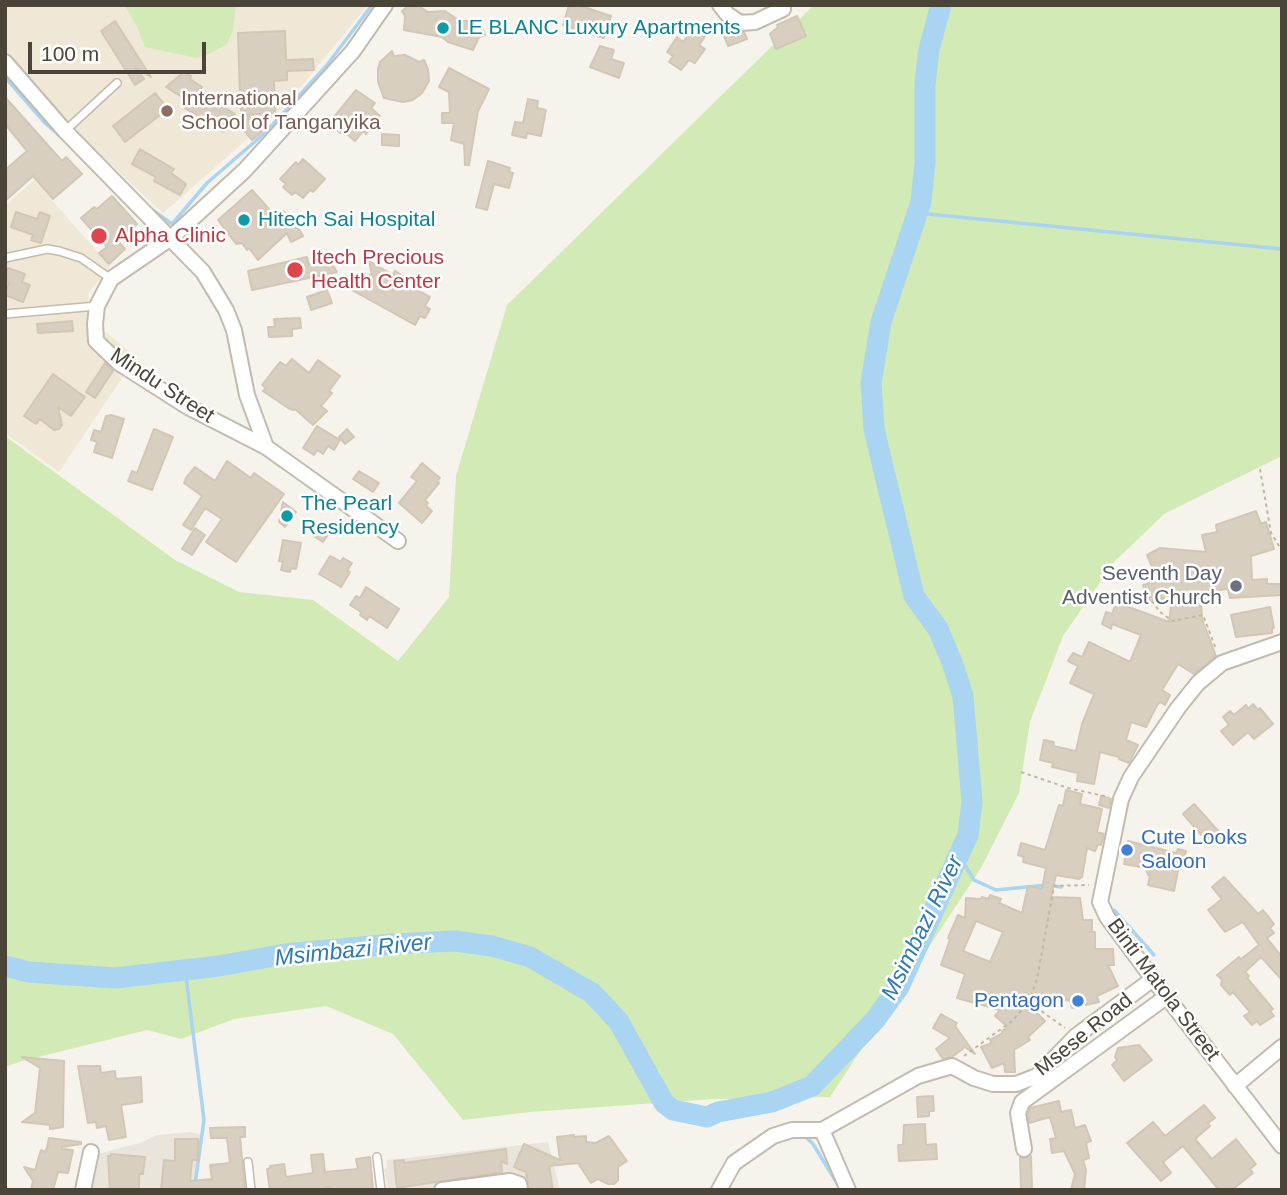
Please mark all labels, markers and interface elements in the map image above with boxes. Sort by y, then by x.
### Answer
place label: LE BLANC Luxury Apartments [457,15,741,41]
marker: LE BLANC Luxury Apartments [435,20,451,36]
scale bar [32,28,210,72]
text: 100 m [41,42,99,65]
place label: International School of Tanganyika [181,86,381,136]
marker: International School of Tanganyika [159,103,175,119]
place label: Hitech Sai Hospital [258,207,435,233]
marker: Hitech Sai Hospital [236,212,252,228]
place label: Alpha Clinic [115,223,226,249]
marker: Alpha Clinic [89,226,109,246]
place label: Itech Precious Health Center [311,245,444,295]
marker: Itech Precious Health Center [285,260,305,280]
street label: Mindu Street [105,343,219,429]
place label: The Pearl Residency [301,491,399,541]
marker: The Pearl Residency [279,508,295,524]
place label: Seventh Day Adventist Church [1062,561,1222,611]
marker: Seventh Day Adventist Church [1228,578,1244,594]
place label: Cute Looks Saloon [1141,825,1247,875]
marker: Cute Looks Saloon [1119,842,1135,858]
water label: Msimbazi River [876,851,970,1005]
street label: Binti Matola Street [1101,914,1225,1066]
water label: Msimbazi River [273,929,433,973]
place label: Pentagon [974,988,1064,1014]
street label: Msese Road [1030,988,1138,1082]
marker: Pentagon [1070,993,1086,1009]

